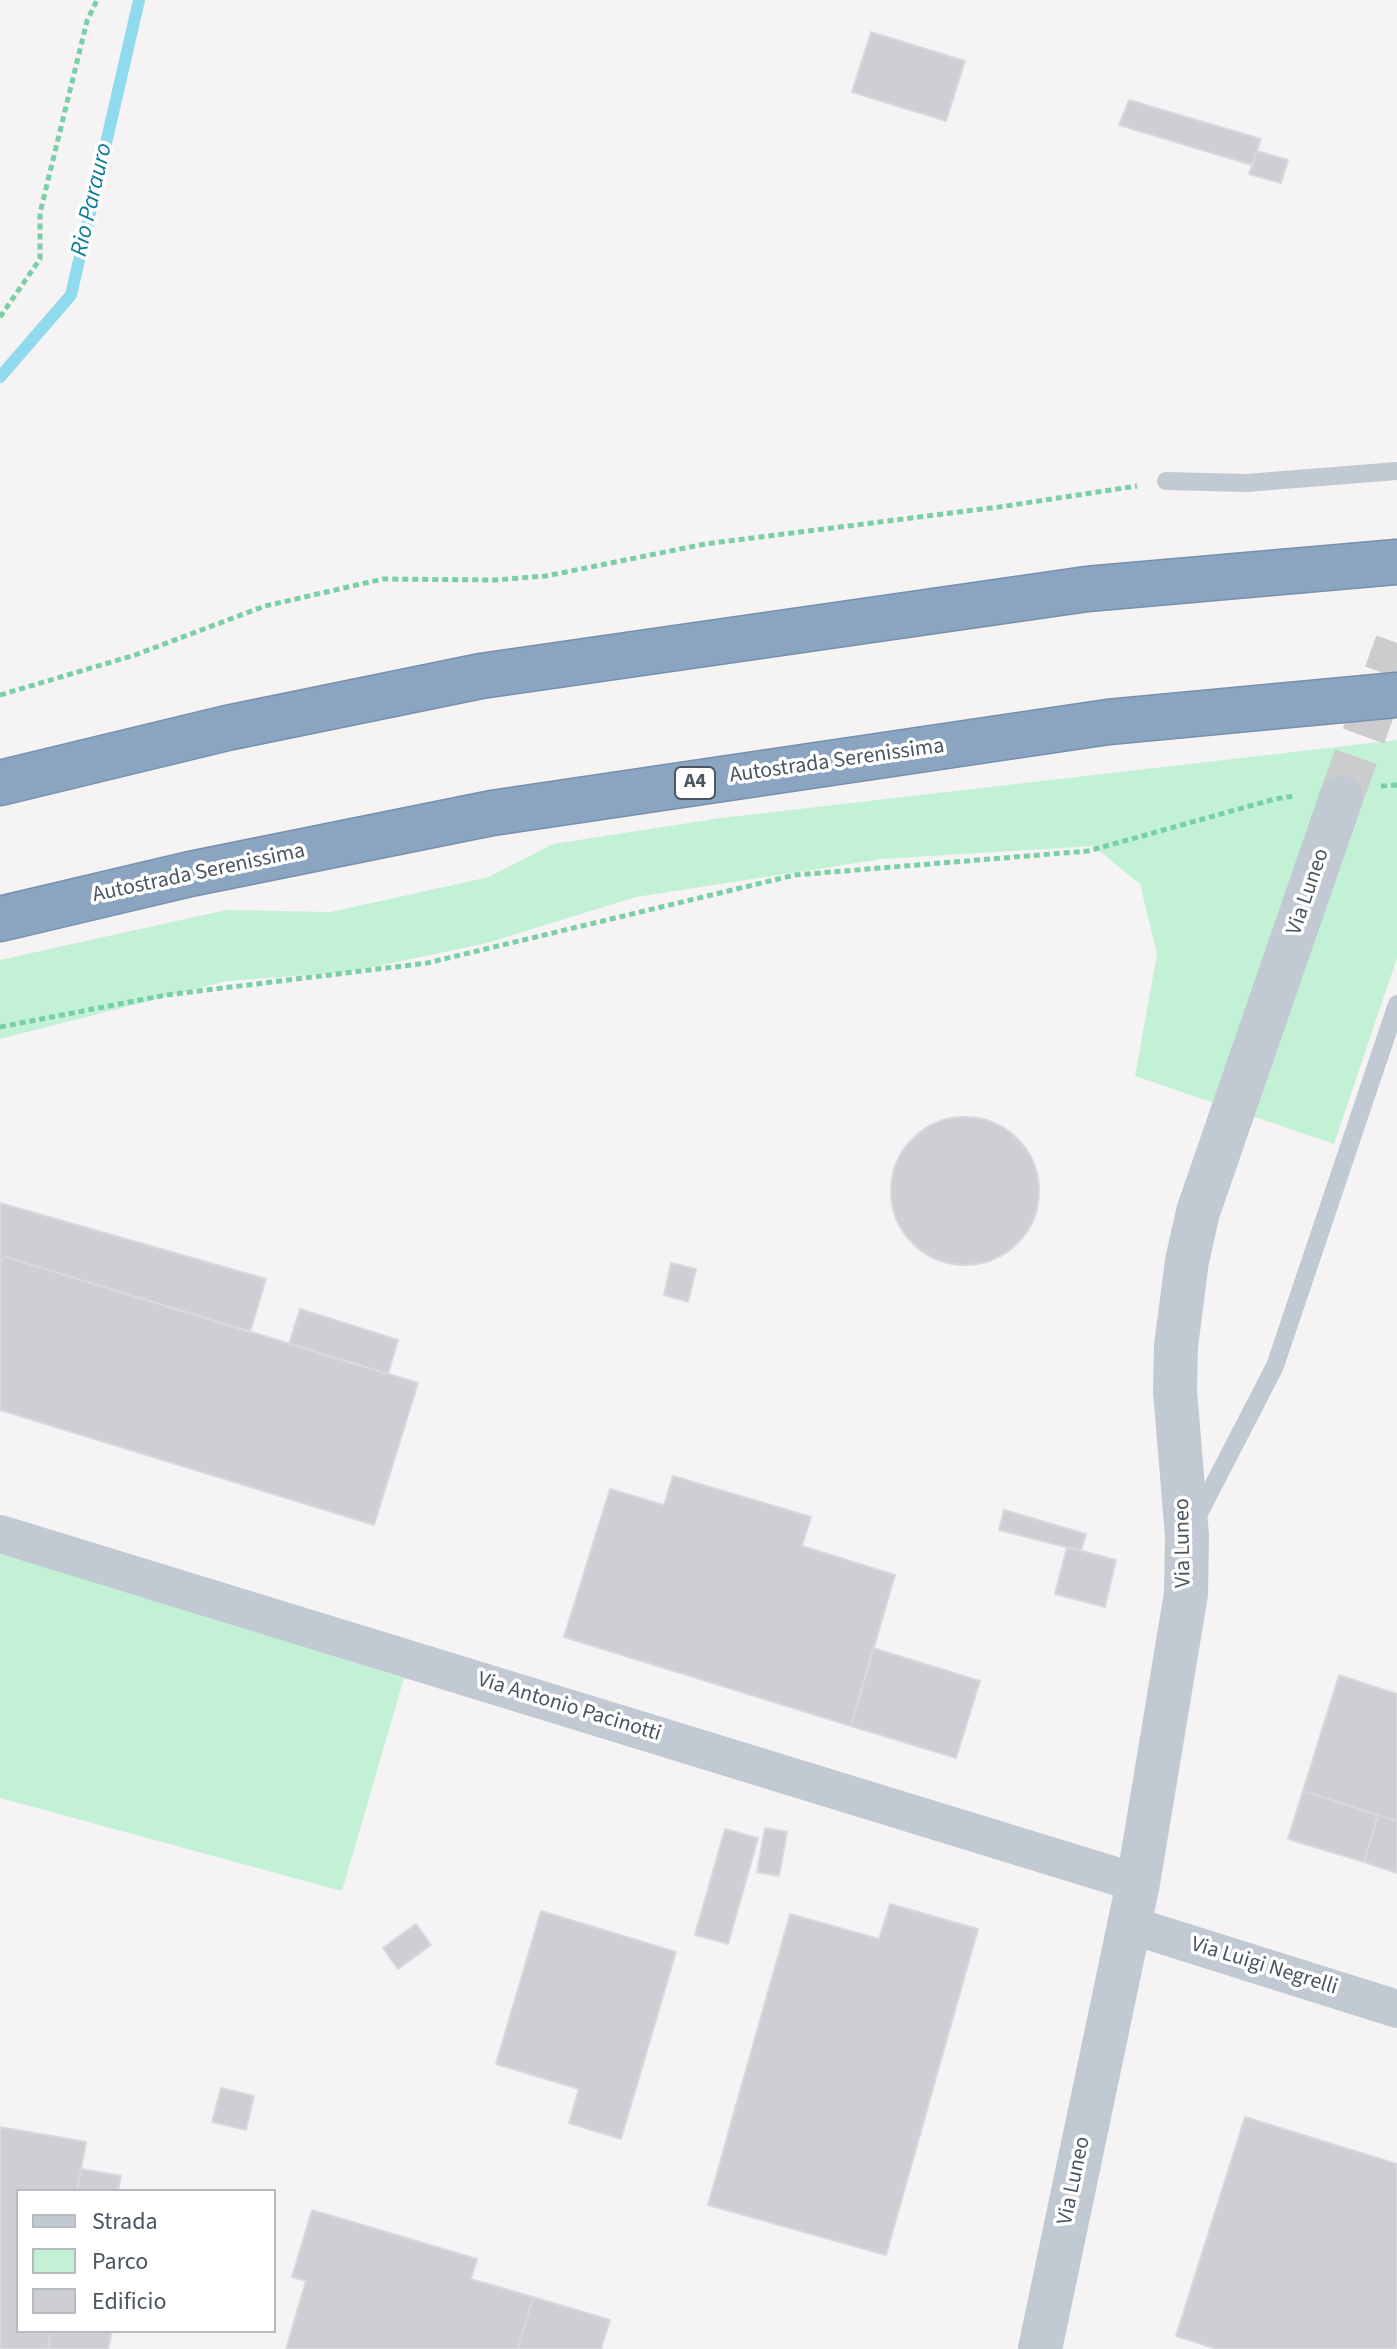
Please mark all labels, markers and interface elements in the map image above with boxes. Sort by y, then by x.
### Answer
water label: Rio Parauro [66,141,120,259]
street label: Autostrada Serenissima [728,734,946,790]
road number: A4 [675,767,715,799]
street label: Autostrada Serenissima [90,839,308,909]
street label: Via Luneo [1282,845,1336,939]
street label: Via Luneo [1170,1498,1198,1588]
street label: Via Antonio Pacinotti [474,1668,664,1748]
street label: Via Luigi Negrelli [1187,1932,1341,2002]
street label: Via Luneo [1053,2134,1097,2228]
legend [16,2189,276,2333]
text: Strada [92,2204,158,2239]
text: Parco [92,2244,148,2279]
text: Edificio [92,2284,166,2319]

